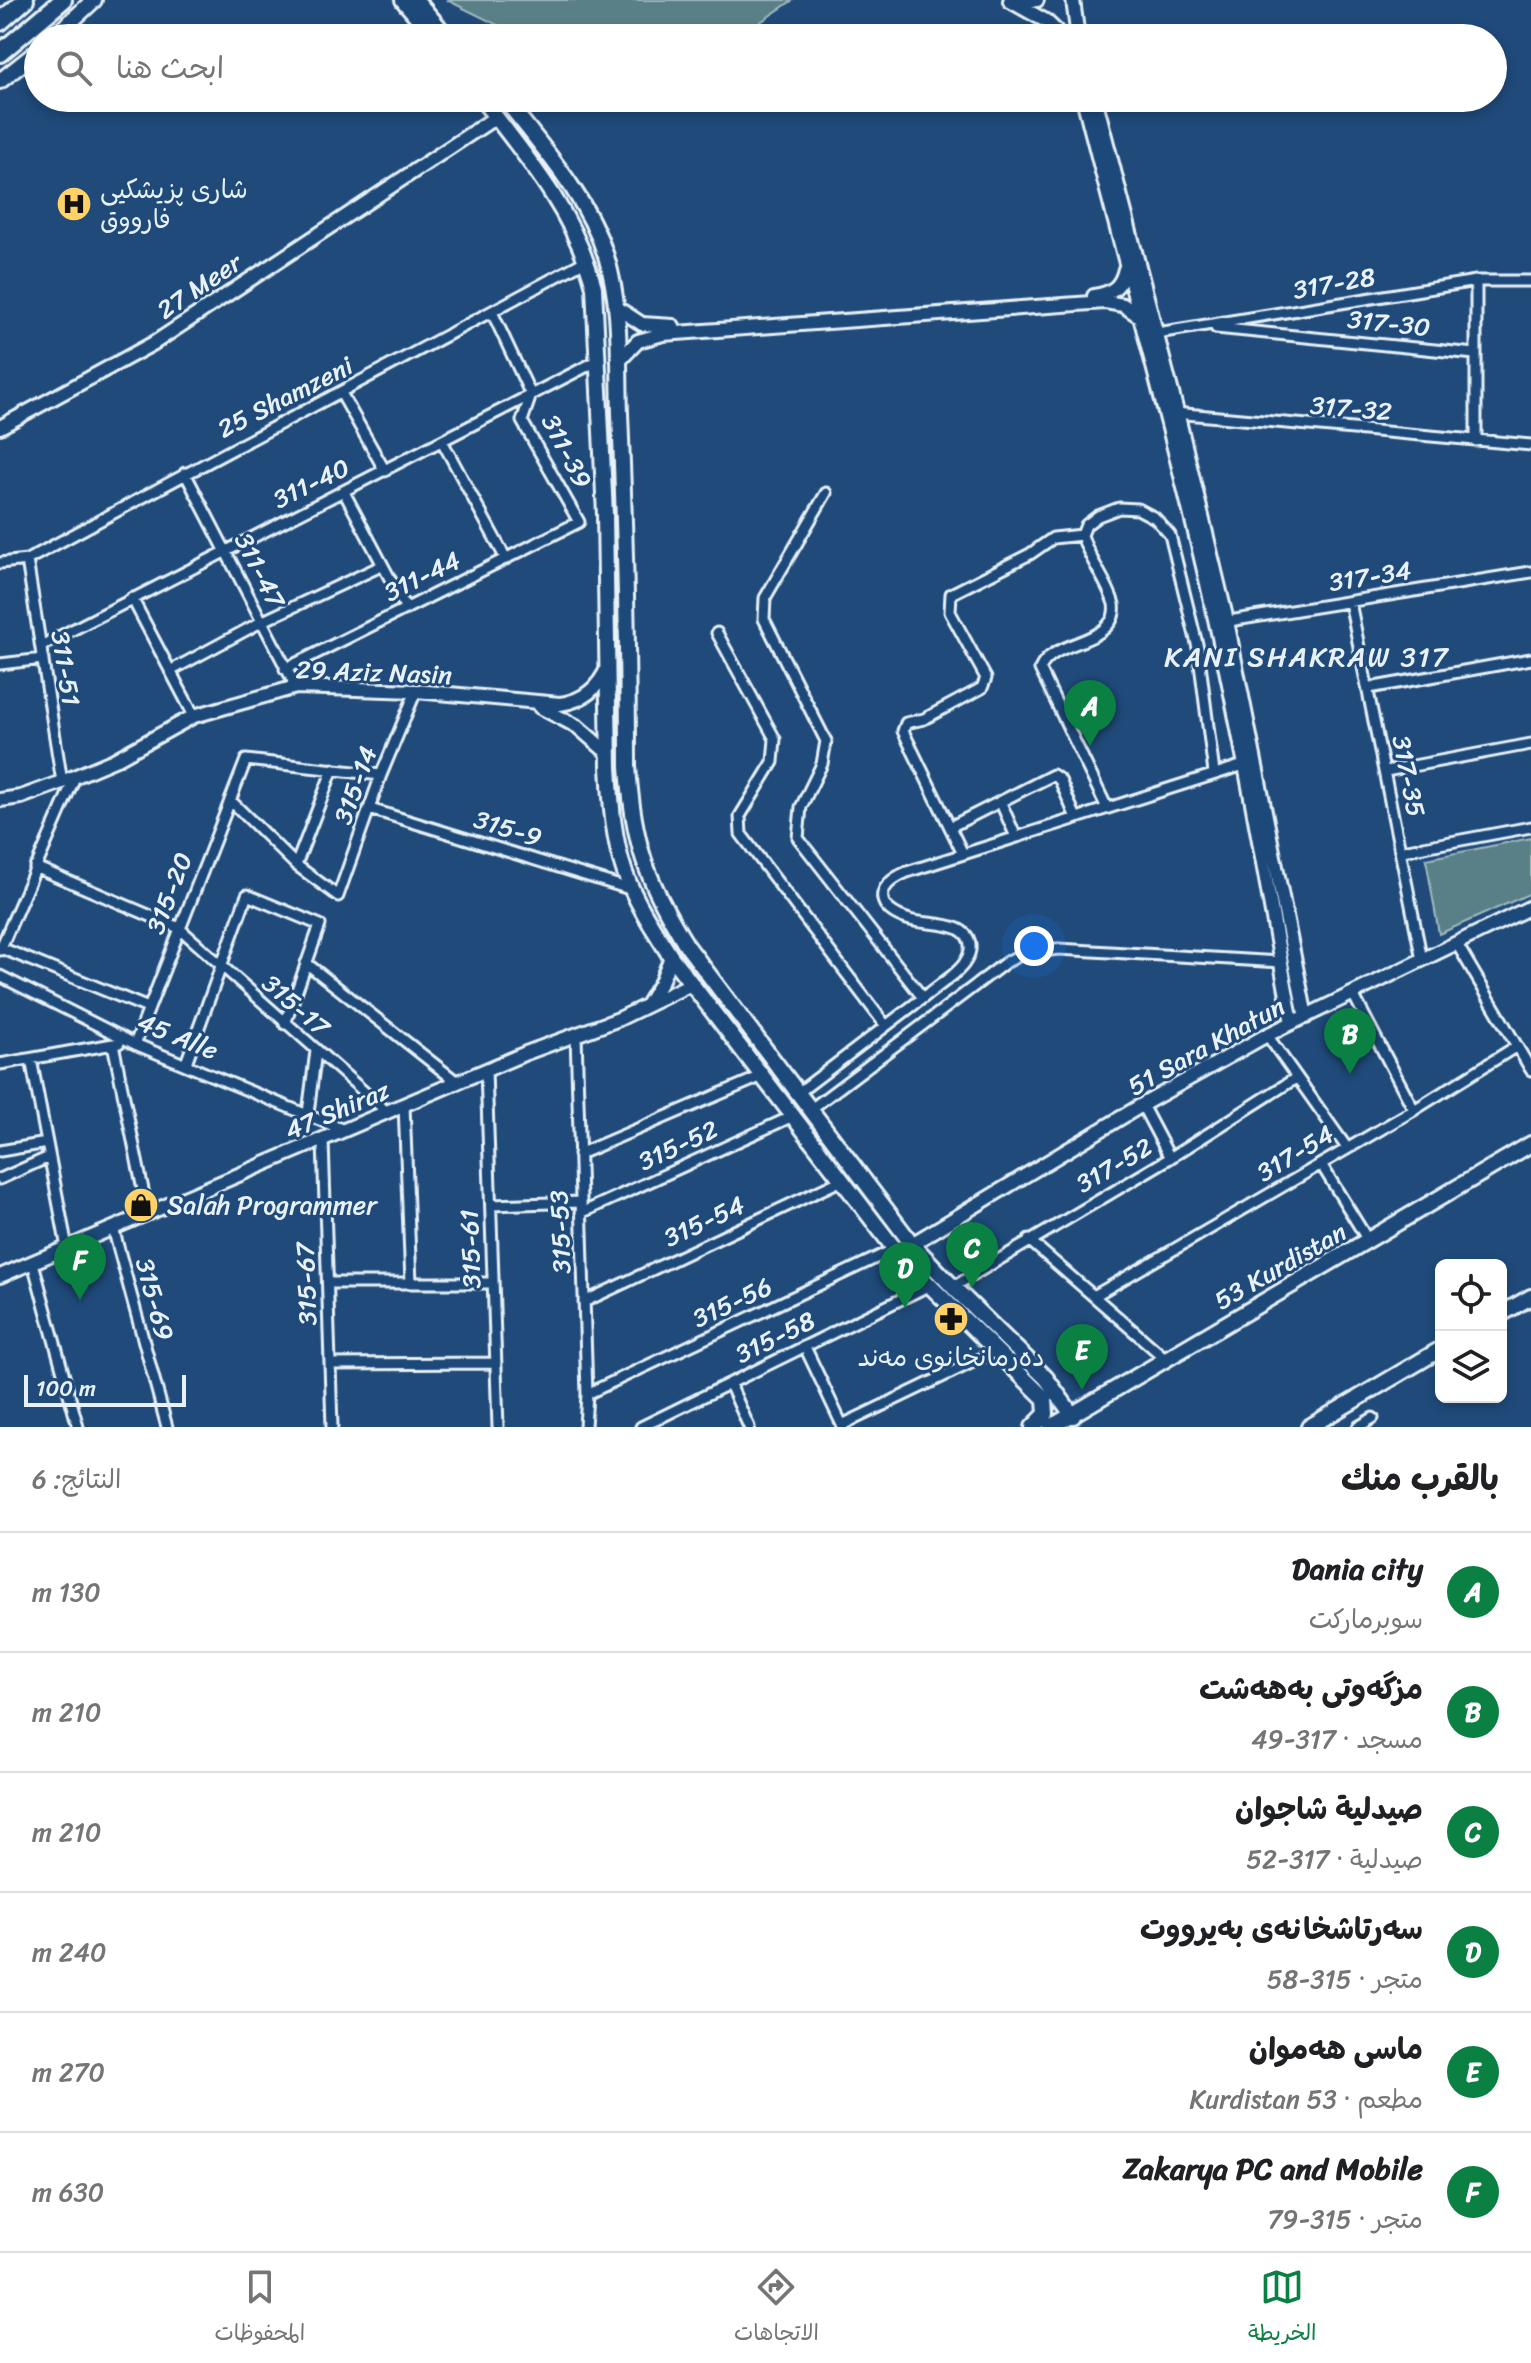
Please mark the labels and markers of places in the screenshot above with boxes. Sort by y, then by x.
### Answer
place label: شاری پزیشکیی فارووق [100,166,248,242]
hospital icon: شاری پزیشکیی فارووق [55,185,93,223]
pin: A [1064,680,1116,746]
pin: B [1324,1008,1376,1074]
place label: Salah Programmer [167,1182,378,1228]
shop icon: Salah Programmer [122,1186,160,1224]
pin: C [946,1222,998,1288]
pin: F [54,1234,106,1300]
pin: D [879,1242,931,1308]
pharmacy icon: دەرمانخانوی مەند [932,1300,970,1338]
pin: E [1056,1324,1108,1390]
place label: دەرمانخانوی مەند [857,1334,1045,1380]

